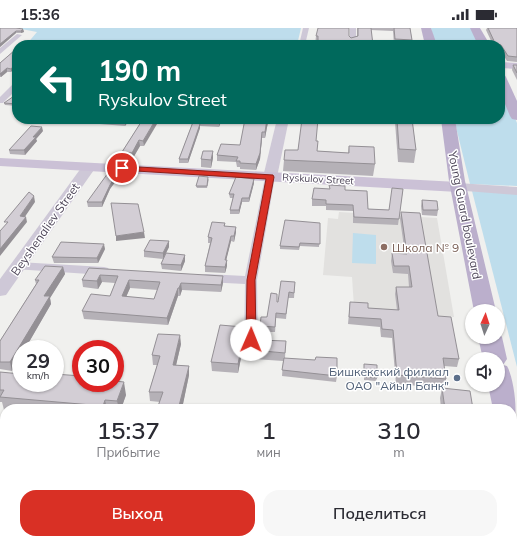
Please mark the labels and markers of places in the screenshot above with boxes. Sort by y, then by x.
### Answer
pin [105,151,139,185]
place label: Школа № 9 [392,240,459,255]
marker: Школа № 9 [379,242,389,252]
place label: Бишкекский филиал ОАО "Айыл Банк" [329,364,449,393]
marker: Бишкекский филиал ОАО "Айыл Банк" [452,373,462,383]

